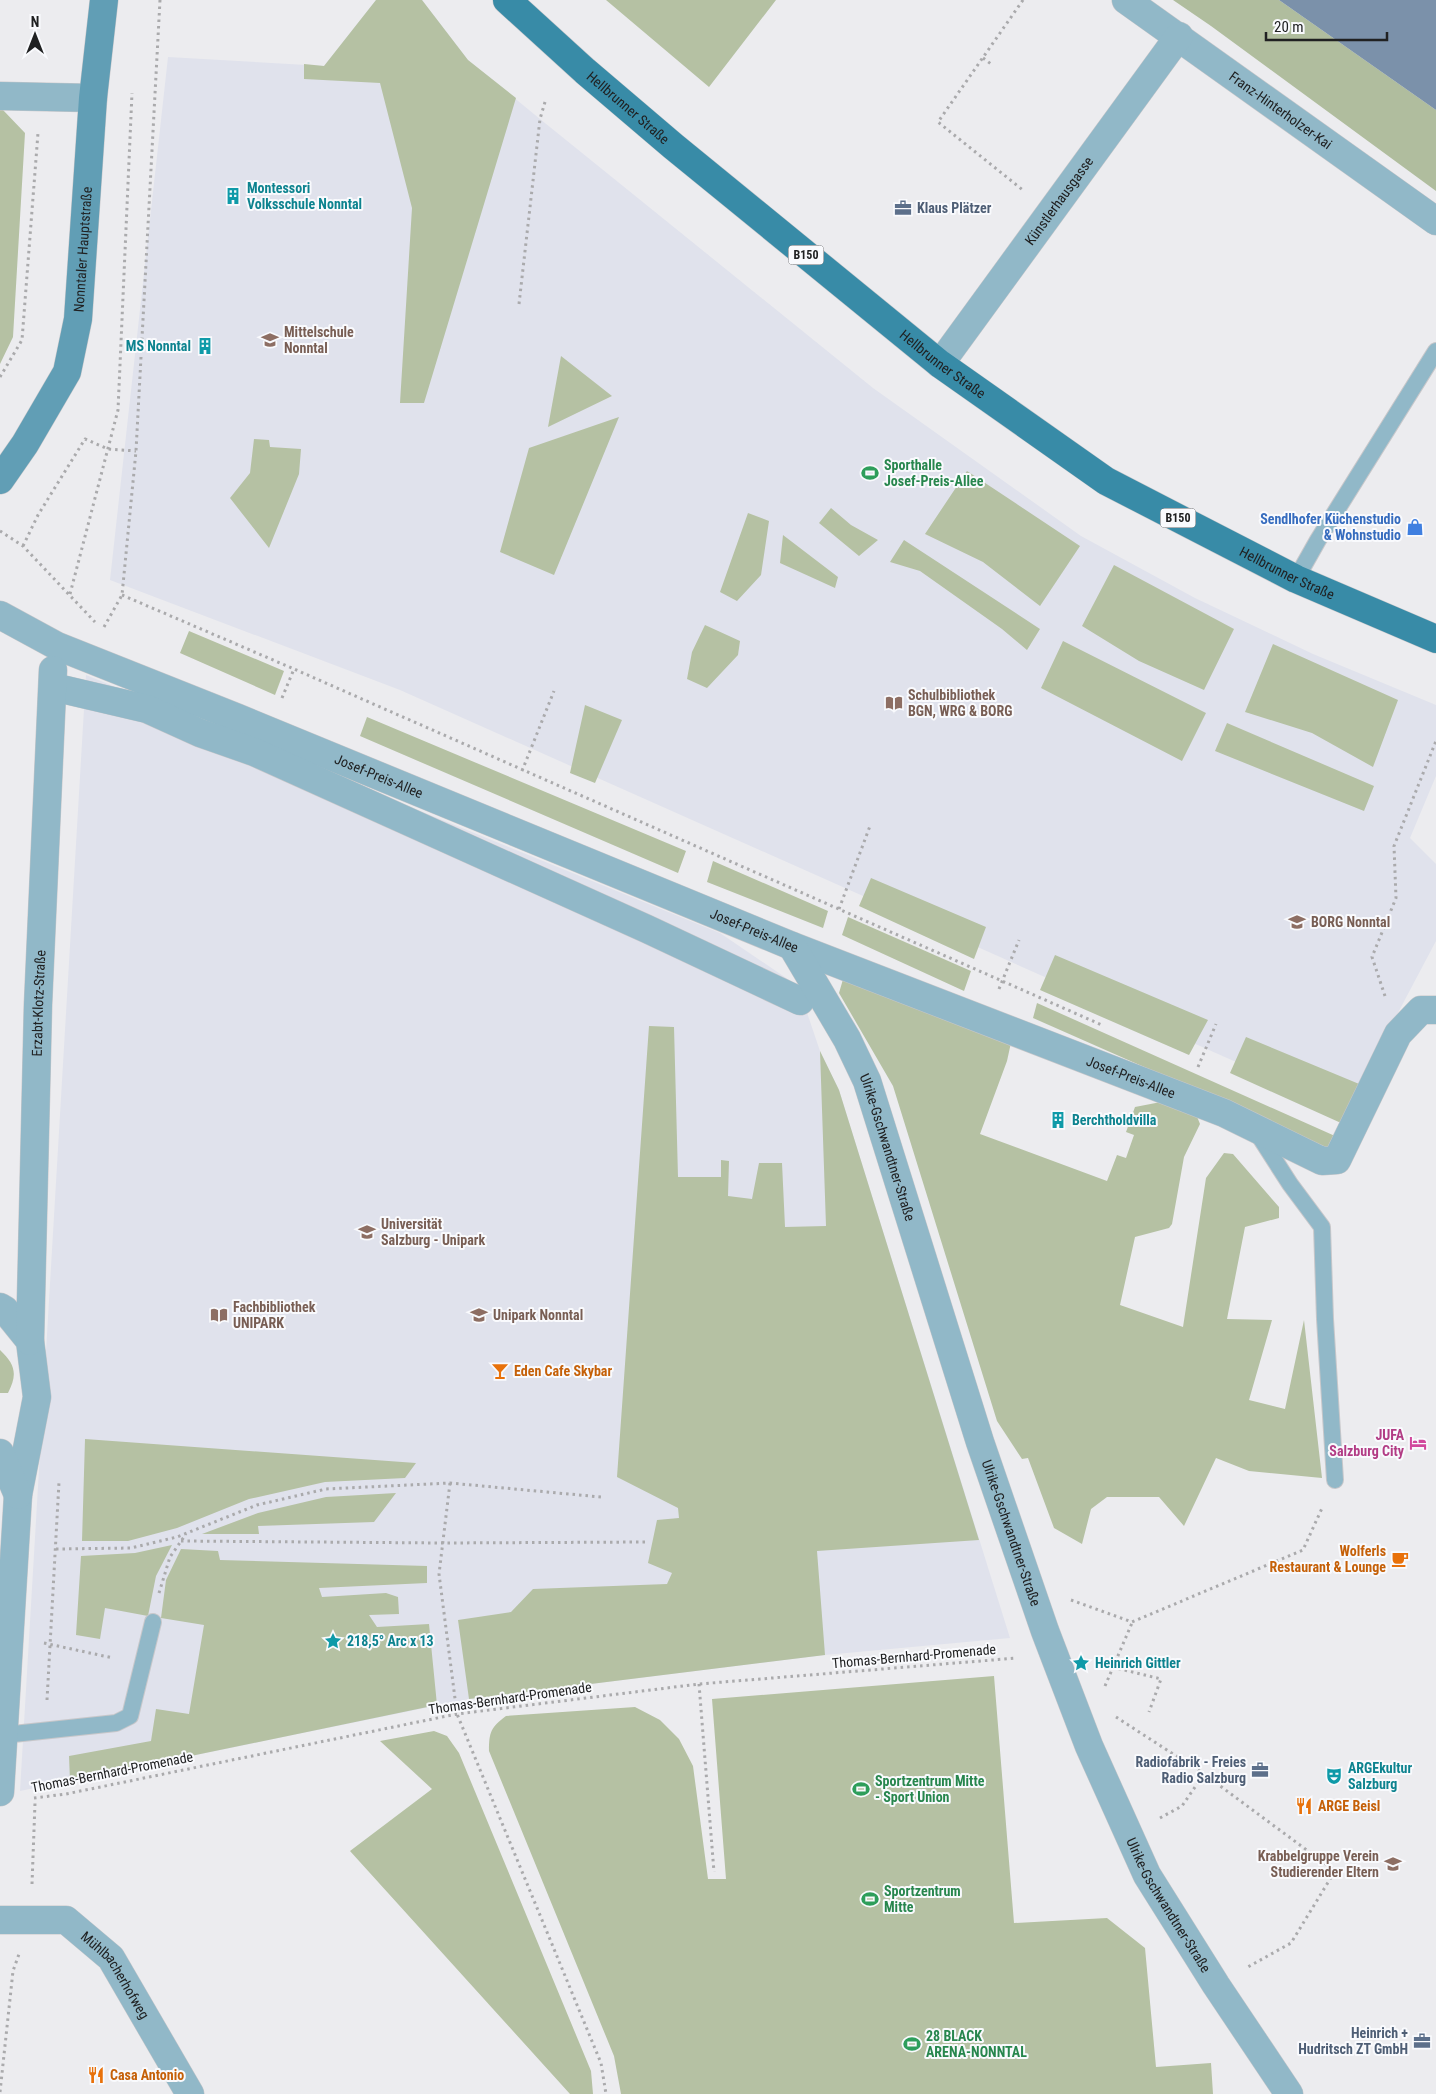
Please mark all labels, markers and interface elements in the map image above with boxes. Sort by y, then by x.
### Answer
north arrow [10,10,60,60]
scale bar [1266,10,1387,42]
text: N [31,14,39,30]
text: 20 m [1274,18,1304,36]
street label: Hellbrunner Straße [584,68,673,148]
street label: Franz-Hinterholzer-Kai [1226,68,1335,152]
street label: Künstlerhausgasse [1021,153,1097,248]
place label: Montessori Volksschule Nonntal [247,180,362,212]
street label: Nonntaler Hauptstraße [70,186,95,313]
building icon: Montessori Volksschule Nonntal [223,186,243,206]
office icon: Klaus Plätzer [893,198,913,218]
place label: Klaus Plätzer [917,200,992,216]
road number: B150 [788,246,824,264]
place label: Mittelschule Nonntal [284,324,354,356]
street label: Hellbrunner Straße [897,327,989,402]
school or university icon: Mittelschule Nonntal [260,330,280,350]
building icon: MS Nonntal [195,336,215,356]
place label: MS Nonntal [126,338,191,354]
place label: Sporthalle Josef-Preis-Allee [884,457,984,489]
sports icon: Sporthalle Josef-Preis-Allee [860,463,880,483]
road number: B150 [1160,508,1196,528]
place label: Sendlhofer Küchenstudio & Wohnstudio [1260,511,1401,543]
shop icon: Sendlhofer Küchenstudio & Wohnstudio [1405,517,1425,537]
street label: Hellbrunner Straße [1237,543,1337,603]
place label: Schulbibliothek BGN, WRG & BORG [908,687,1013,719]
library icon: Schulbibliothek BGN, WRG & BORG [884,693,904,713]
street label: Josef-Preis-Allee [332,751,426,801]
street label: Josef-Preis-Allee [708,905,801,956]
school or university icon: BORG Nonntal [1287,912,1307,932]
place label: BORG Nonntal [1311,914,1390,930]
street label: Erzabt-Klotz-Straße [29,949,48,1056]
street label: Josef-Preis-Allee [1084,1053,1178,1102]
street label: Ulrike-Gschwandtner-Straße [857,1071,918,1223]
building icon: Berchtholdvilla [1048,1110,1068,1130]
place label: Berchtholdvilla [1072,1112,1157,1128]
place label: Universität Salzburg - Unipark [381,1216,485,1248]
school or university icon: Universität Salzburg - Unipark [357,1222,377,1242]
place label: Fachbibliothek UNIPARK [233,1299,316,1331]
library icon: Fachbibliothek UNIPARK [209,1305,229,1325]
school or university icon: Unipark Nonntal [469,1305,489,1325]
place label: Unipark Nonntal [493,1307,583,1323]
bar icon: Eden Cafe Skybar [490,1361,510,1381]
place label: Eden Cafe Skybar [514,1363,612,1379]
place label: JUFA Salzburg City [1329,1427,1405,1459]
hotel icon: JUFA Salzburg City [1408,1433,1428,1453]
street label: Ulrike-Gschwandtner-Straße [979,1458,1044,1609]
place label: Wolferls Restaurant & Lounge [1269,1543,1386,1575]
cafe icon: Wolferls Restaurant & Lounge [1390,1549,1410,1569]
place icon: 218,5° Arc x 13 [323,1631,343,1651]
place label: 218,5° Arc x 13 [347,1633,434,1649]
street label: Thomas-Bernhard-Promenade [831,1641,997,1671]
place icon: Heinrich Gittler [1071,1653,1091,1673]
place label: Heinrich Gittler [1095,1655,1181,1671]
street label: Thomas-Bernhard-Promenade [427,1679,593,1717]
street label: Thomas-Bernhard-Promenade [30,1748,195,1796]
place label: Radiofabrik - Freies Radio Salzburg [1135,1754,1246,1786]
office icon: Radiofabrik - Freies Radio Salzburg [1250,1760,1270,1780]
place label: ARGEkultur Salzburg [1348,1760,1412,1792]
theatre icon: ARGEkultur Salzburg [1324,1766,1344,1786]
place label: Sportzentrum Mitte - Sport Union [875,1773,985,1805]
sports icon: Sportzentrum Mitte - Sport Union [851,1779,871,1799]
restaurant icon: ARGE Beisl [1294,1796,1314,1816]
place label: ARGE Beisl [1318,1798,1380,1814]
street label: Ulrike-Gschwandtner-Straße [1123,1835,1214,1976]
place label: Krabbelgruppe Verein Studierender Eltern [1258,1848,1379,1880]
school or university icon: Krabbelgruppe Verein Studierender Eltern [1383,1854,1403,1874]
place label: Sportzentrum Mitte [884,1883,961,1915]
sports icon: Sportzentrum Mitte [860,1889,880,1909]
street label: Mühlbacherhofweg [78,1928,153,2022]
place label: Heinrich + Hudritsch ZT GmbH [1298,2025,1408,2057]
place label: 28 BLACK ARENA-NONNTAL [926,2028,1027,2060]
office icon: Heinrich + Hudritsch ZT GmbH [1412,2031,1432,2051]
sports icon: 28 BLACK ARENA-NONNTAL [902,2034,922,2054]
restaurant icon: Casa Antonio [86,2065,106,2085]
place label: Casa Antonio [110,2067,184,2083]

